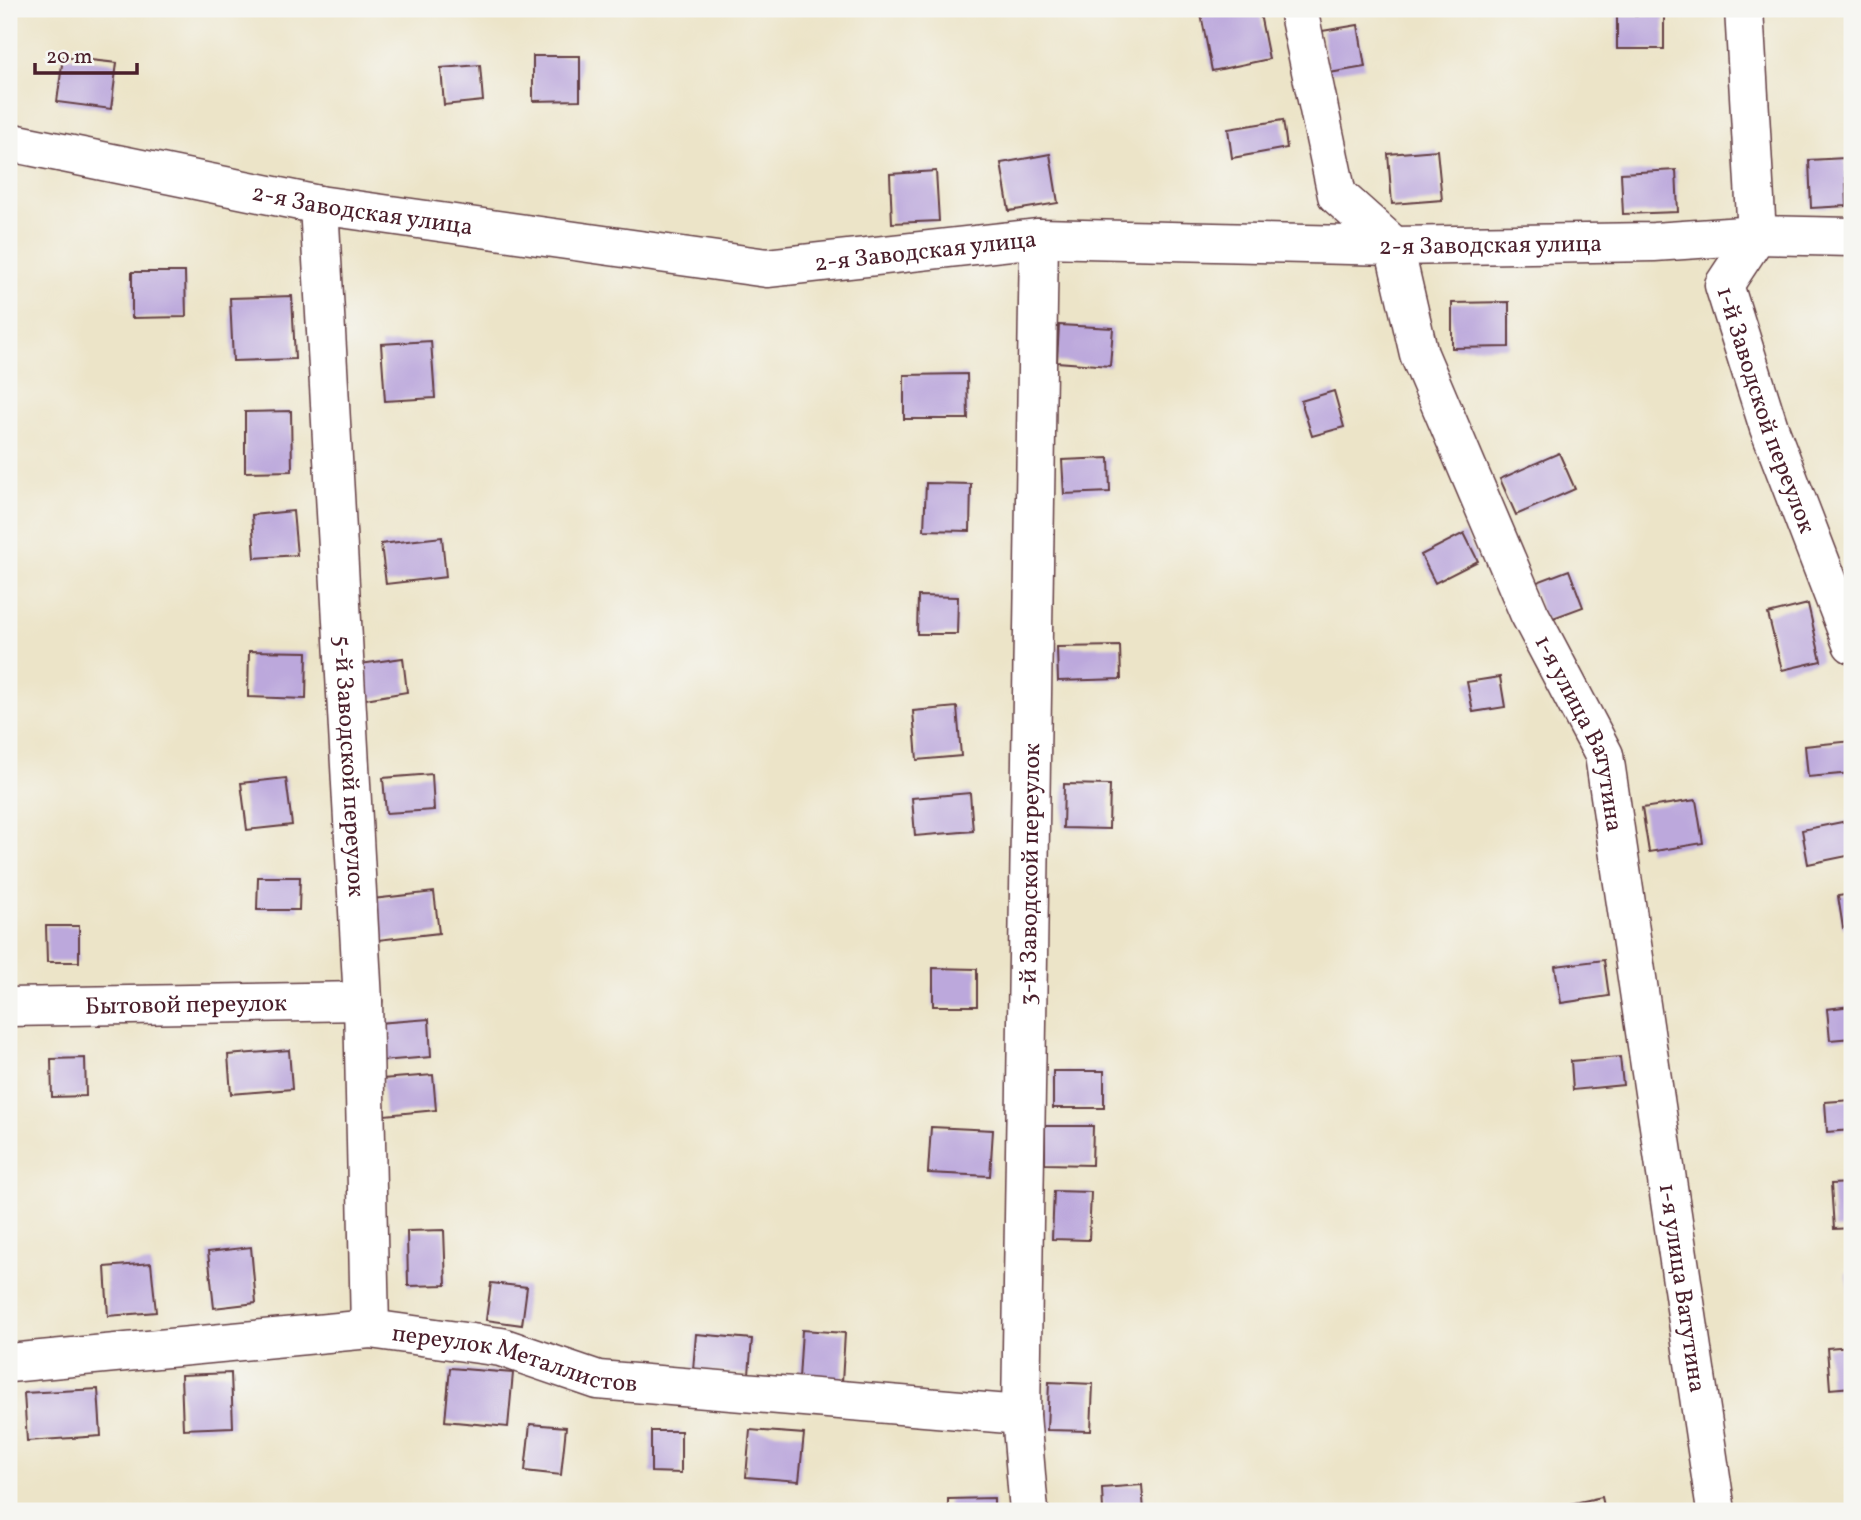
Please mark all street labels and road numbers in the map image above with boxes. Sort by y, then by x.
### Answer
street label: 2-я Заводская улица [249,177,475,245]
street label: 2-я Заводская улица [813,223,1038,282]
street label: 2-я Заводская улица [1378,228,1602,265]
street label: 1-й Заводской переулок [1707,283,1823,539]
street label: 1-я улица Ватутина [1525,630,1630,834]
street label: 5-й Заводской переулок [324,635,372,898]
street label: 3-й Заводской переулок [1012,743,1050,1006]
street label: Бытовой переулок [85,987,288,1025]
street label: 1-я улица Ватутина [1649,1181,1713,1395]
street label: переулок Металлистов [390,1317,639,1402]

